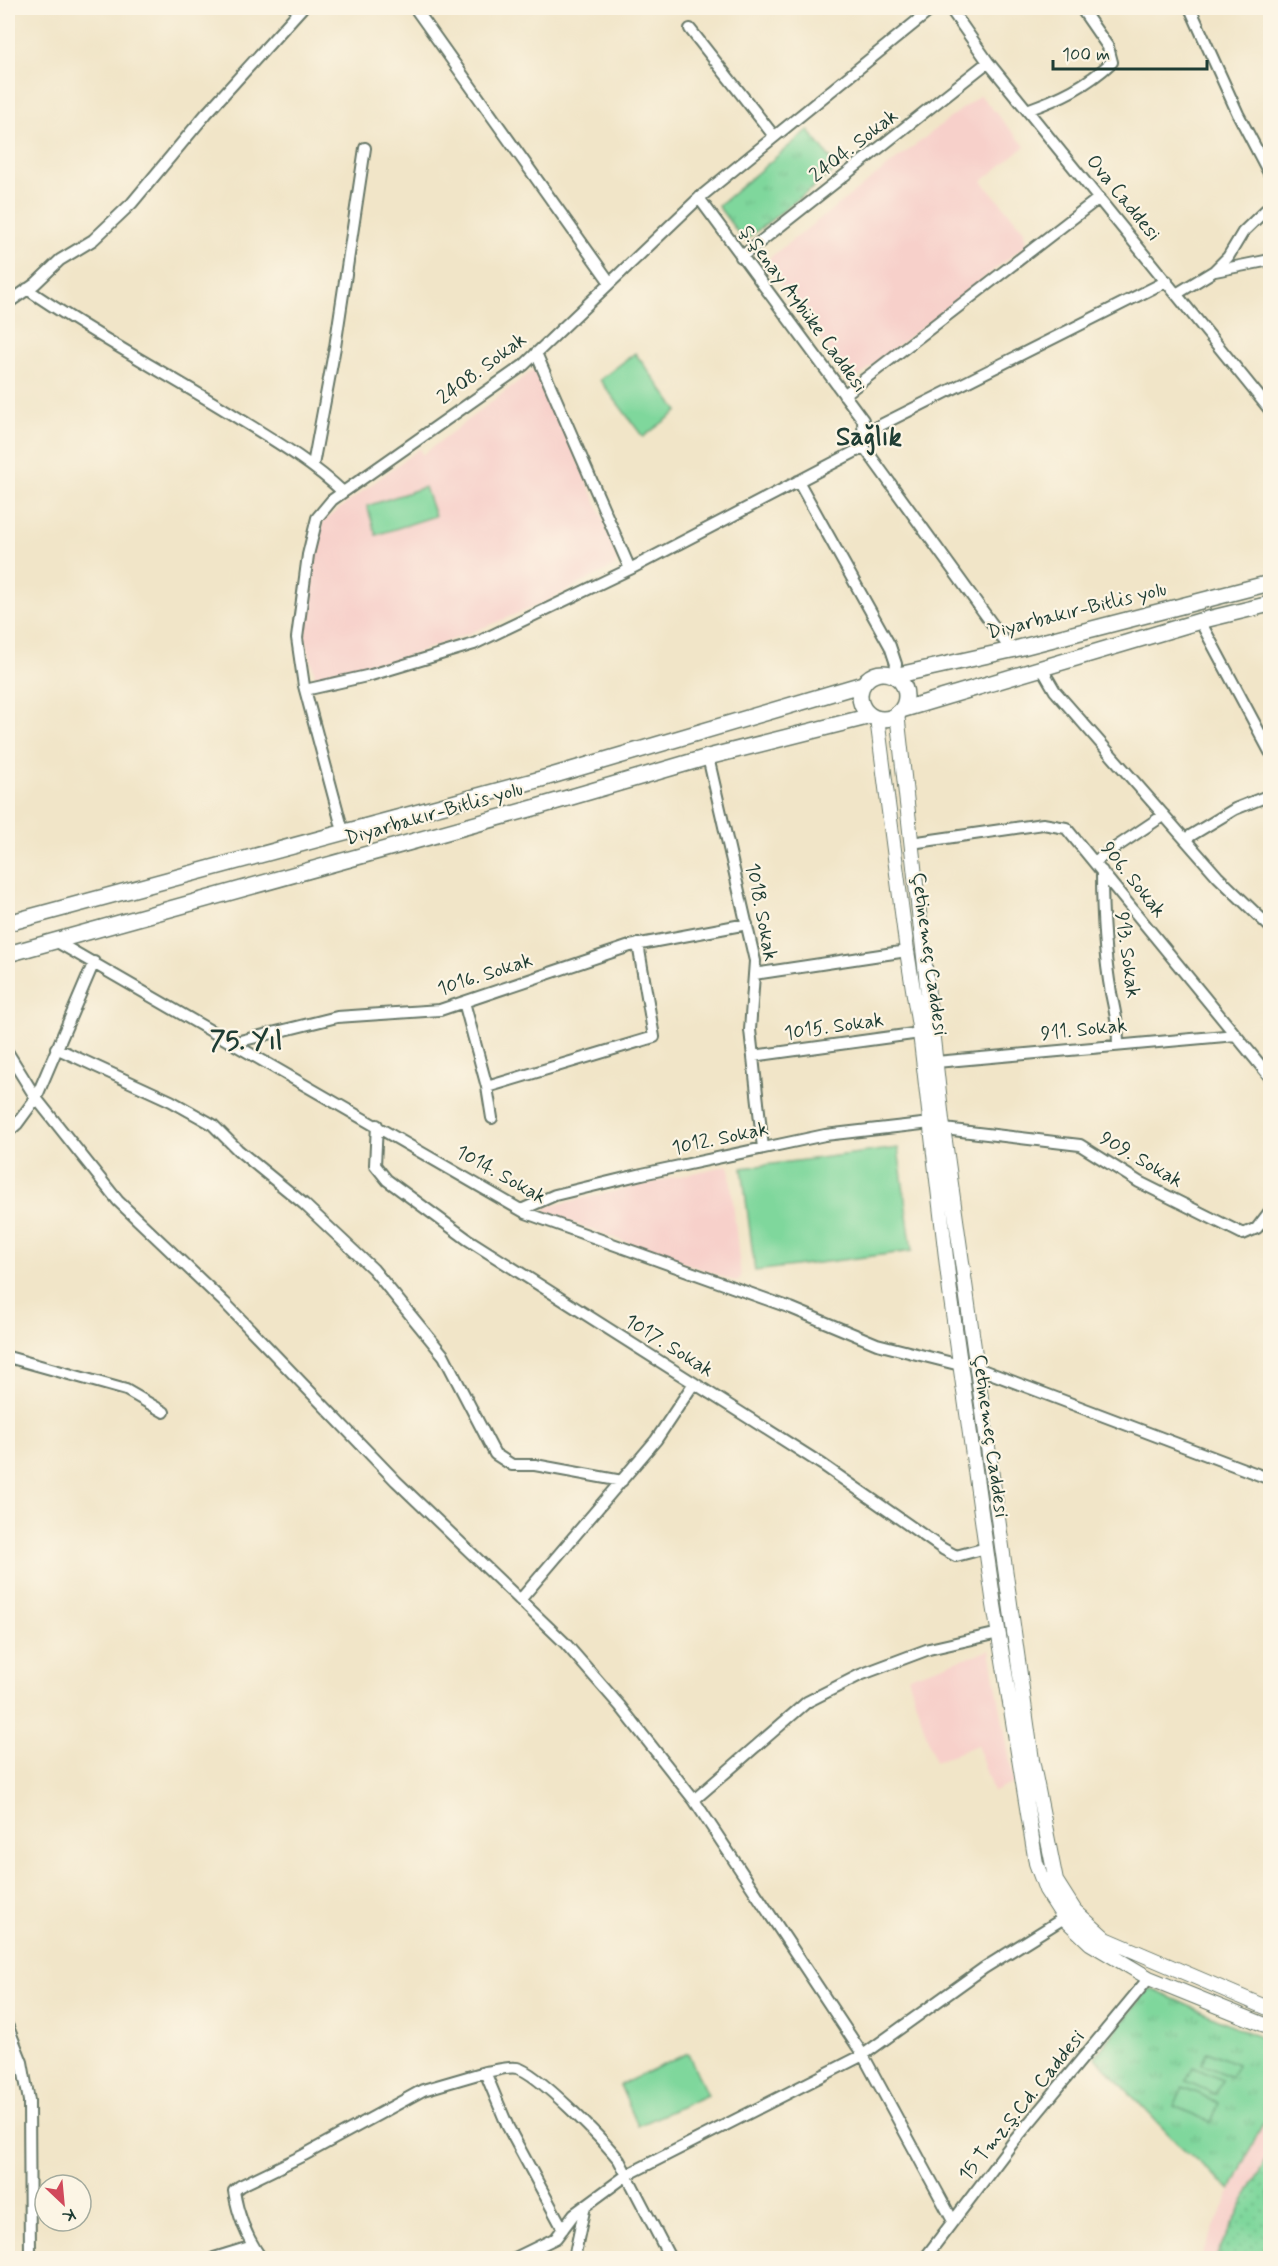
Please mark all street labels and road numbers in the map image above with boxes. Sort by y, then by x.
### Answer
street label: 2404. Sokak [804,103,904,189]
street label: Ova Caddesi [1080,149,1166,247]
street label: Ş.Şenay Aybüke Caddesi [733,220,873,398]
street label: 2408. Sokak [432,326,532,411]
street label: Diyarbakır-Bitlis yolu [985,576,1170,646]
street label: Diyarbakır-Bitlis yolu [342,776,526,852]
street label: 906. Sokak [1094,836,1172,924]
street label: 1018. Sokak [738,861,784,964]
street label: Çetinemeç Caddesi [904,871,954,1037]
street label: 913. Sokak [1108,910,1146,1000]
street label: 1016. Sokak [434,947,536,1003]
street label: 1015. Sokak [782,1007,886,1047]
street label: 911. Sokak [1040,1012,1128,1048]
street label: 1012. Sokak [669,1116,771,1162]
street label: 909. Sokak [1094,1125,1188,1195]
street label: 1014. Sokak [451,1139,551,1211]
street label: 1017. Sokak [619,1308,719,1384]
street label: Çetinemeç Caddesi [965,1353,1015,1519]
street label: 15 Tmz.Ş.Cd. Caddesi [953,2025,1091,2187]

